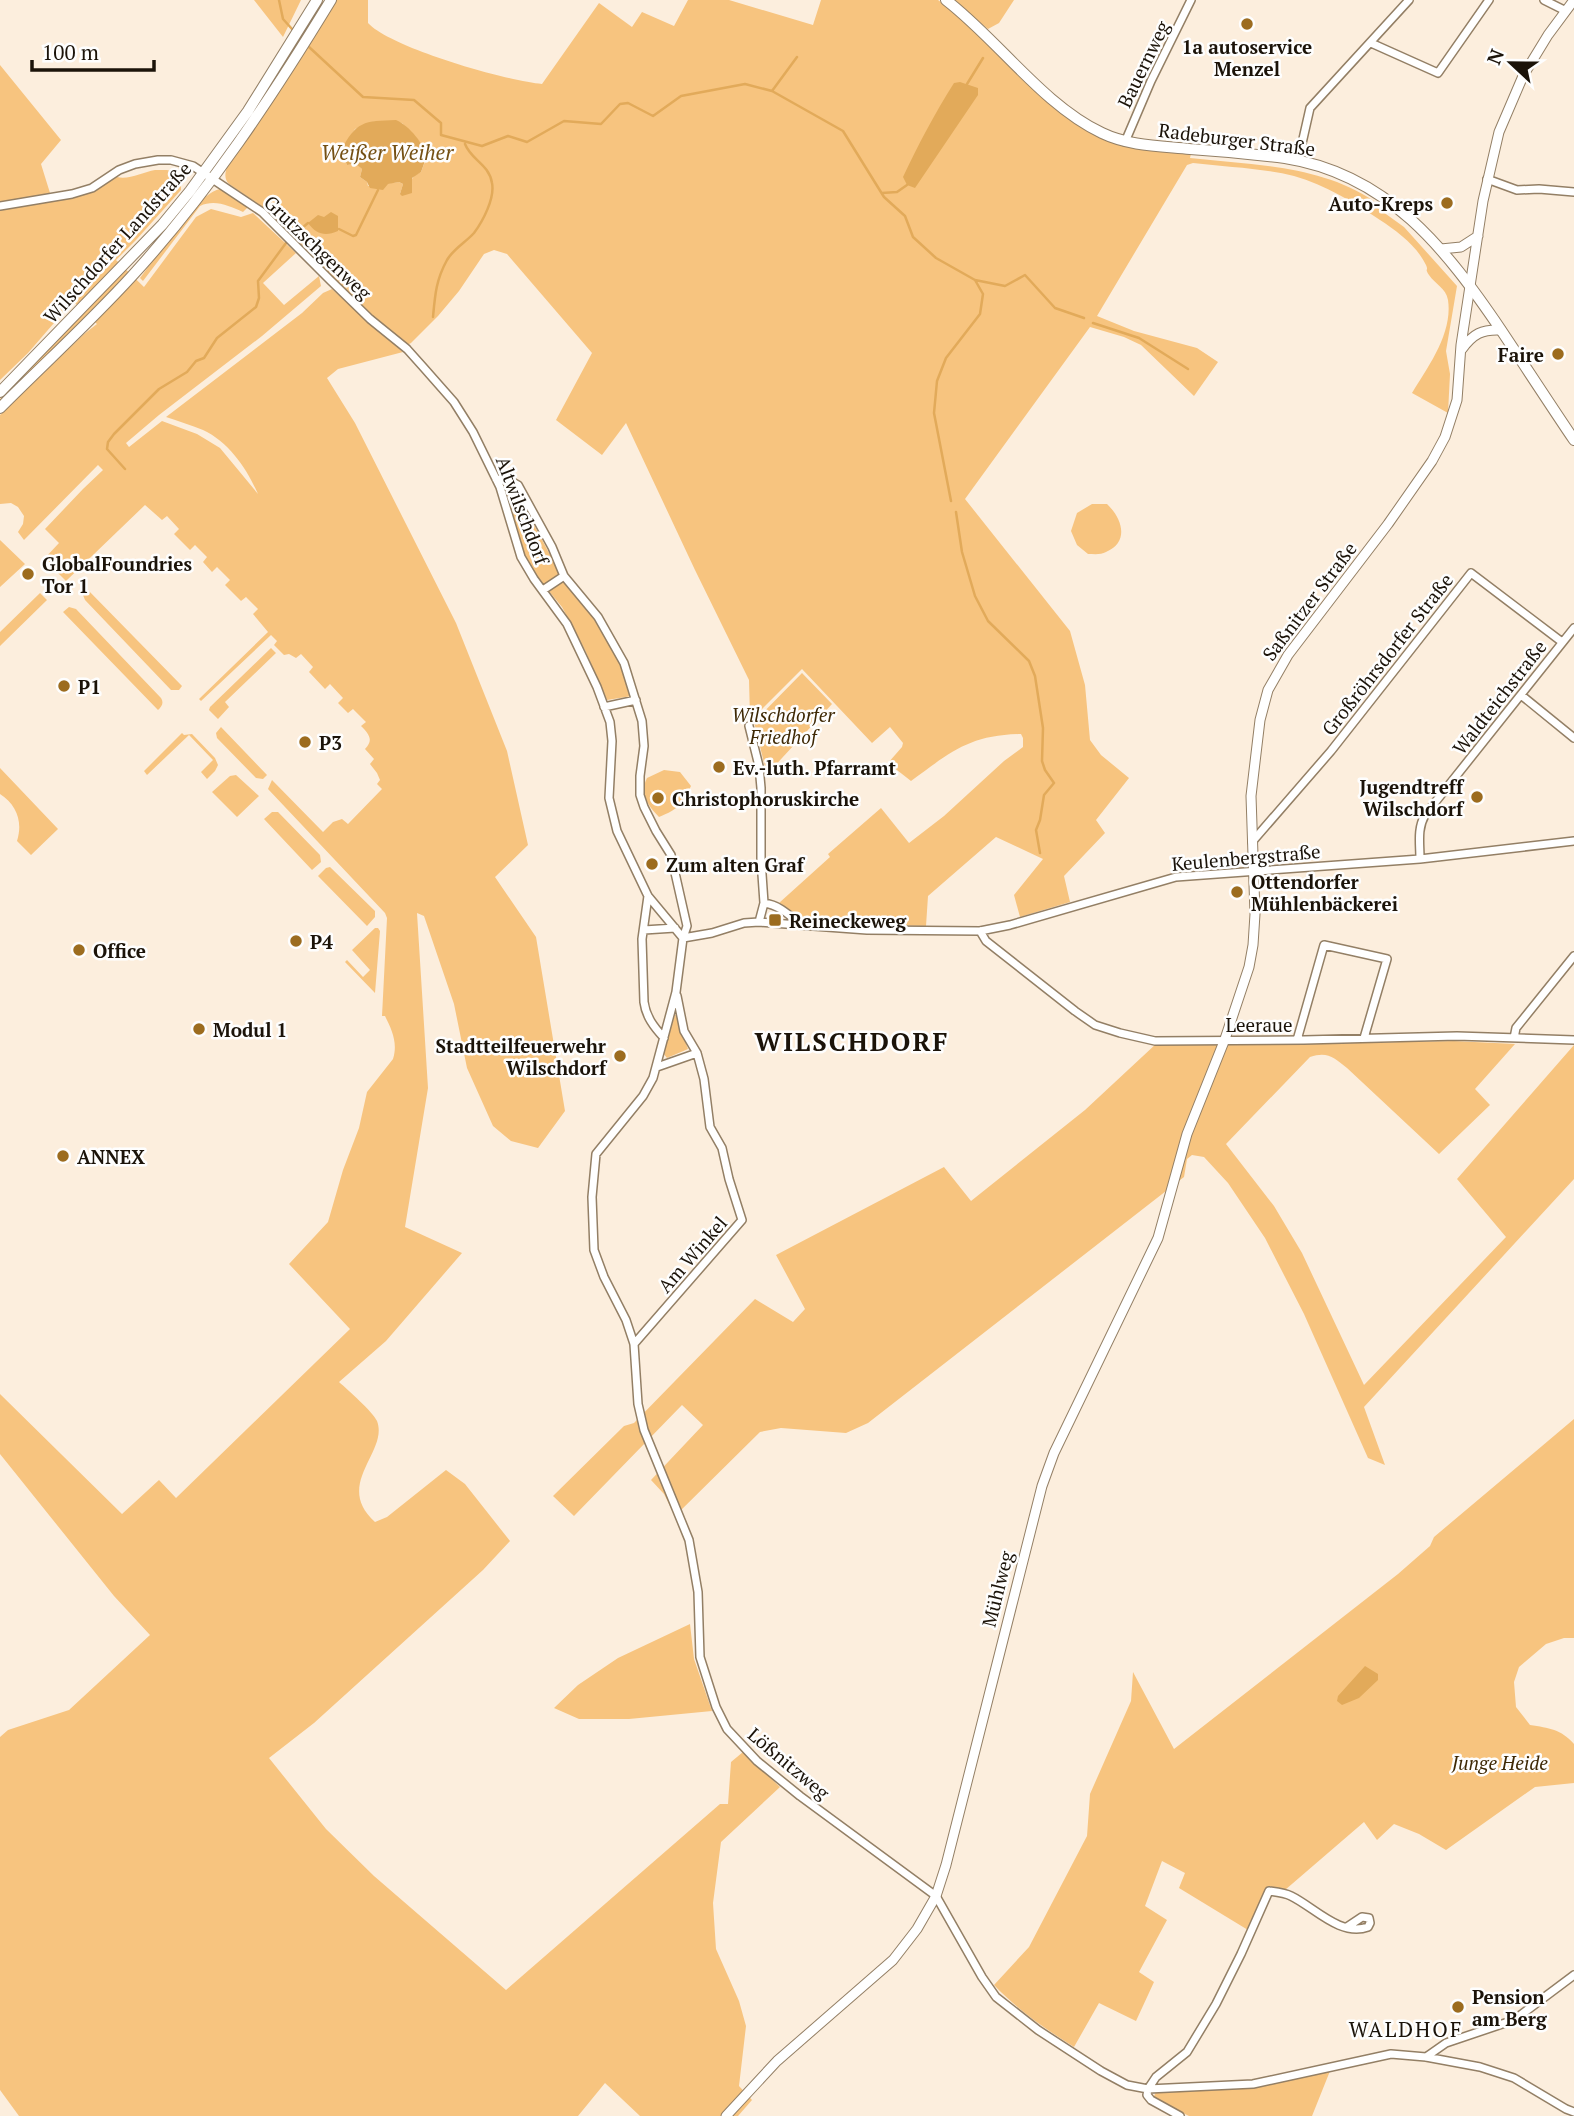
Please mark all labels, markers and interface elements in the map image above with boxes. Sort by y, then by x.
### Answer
street label: Bauernweg [1111,16,1175,111]
marker: 1a autoservice Menzel [1239,16,1255,32]
scale bar [32,28,154,72]
north arrow [1476,28,1546,98]
place label: 1a autoservice Menzel [1182,34,1312,81]
text: 100 m [42,38,99,66]
text: N [1480,45,1509,68]
street label: Radeburger Straße [1157,117,1317,161]
water label: Weißer Weiher [321,138,454,166]
street label: Wilschdorfer Landstraße [38,156,196,328]
street label: Grutzschgenweg [259,189,378,305]
place label: Auto-Kreps [1329,191,1433,216]
marker: Auto-Kreps [1439,195,1455,211]
place label: Faire [1498,342,1544,367]
marker: Faire [1550,346,1566,362]
street label: Altwilschdorf [491,452,556,569]
street label: Saßnitzer Straße [1256,537,1362,665]
place label: GlobalFoundries Tor 1 [42,551,192,598]
marker: GlobalFoundries Tor 1 [20,566,36,582]
street label: Großröhrsdorfer Straße [1316,568,1458,740]
street label: Waldteichstraße [1446,635,1552,759]
place label: P1 [78,674,101,699]
marker: P1 [56,678,72,694]
park label: Wilschdorfer Friedhof [731,702,835,749]
place label: P3 [319,730,342,755]
marker: P3 [297,734,313,750]
place label: Ev.-luth. Pfarramt [733,755,897,780]
marker: Ev.-luth. Pfarramt [711,759,727,775]
place label: Jugendtreff Wilschdorf [1360,774,1465,821]
place label: Christophoruskirche [672,786,859,811]
marker: Jugendtreff Wilschdorf [1469,789,1485,805]
marker: Christophoruskirche [650,790,666,806]
street label: Keulenbergstraße [1170,838,1322,876]
place label: Zum alten Graf [666,852,806,877]
marker: Zum alten Graf [644,856,660,872]
place label: Ottendorfer Mühlenbäckerei [1251,869,1398,916]
marker: Ottendorfer Mühlenbäckerei [1229,884,1245,900]
place label: Reineckeweg [789,908,908,933]
marker: Reineckeweg [767,912,783,928]
place label: P4 [310,929,333,954]
marker: P4 [288,933,304,949]
place label: Office [93,938,146,963]
marker: Office [71,942,87,958]
street label: Leeraue [1226,1012,1292,1037]
place label: Modul 1 [213,1017,287,1042]
marker: Modul 1 [191,1021,207,1037]
district label: WILSCHDORF [755,1024,949,1058]
place label: Stadtteilfeuerwehr Wilschdorf [436,1033,608,1080]
marker: Stadtteilfeuerwehr Wilschdorf [612,1048,628,1064]
place label: ANNEX [77,1144,145,1169]
marker: ANNEX [55,1148,71,1164]
street label: Am Winkel [652,1210,732,1298]
street label: Mühlweg [976,1547,1019,1630]
street label: Lößnitzweg [743,1722,836,1805]
park label: Junge Heide [1451,1750,1548,1775]
place label: Pension am Berg [1472,1984,1548,2031]
marker: Pension am Berg [1450,1999,1466,2015]
district label: WALDHOF [1349,2015,1463,2043]

